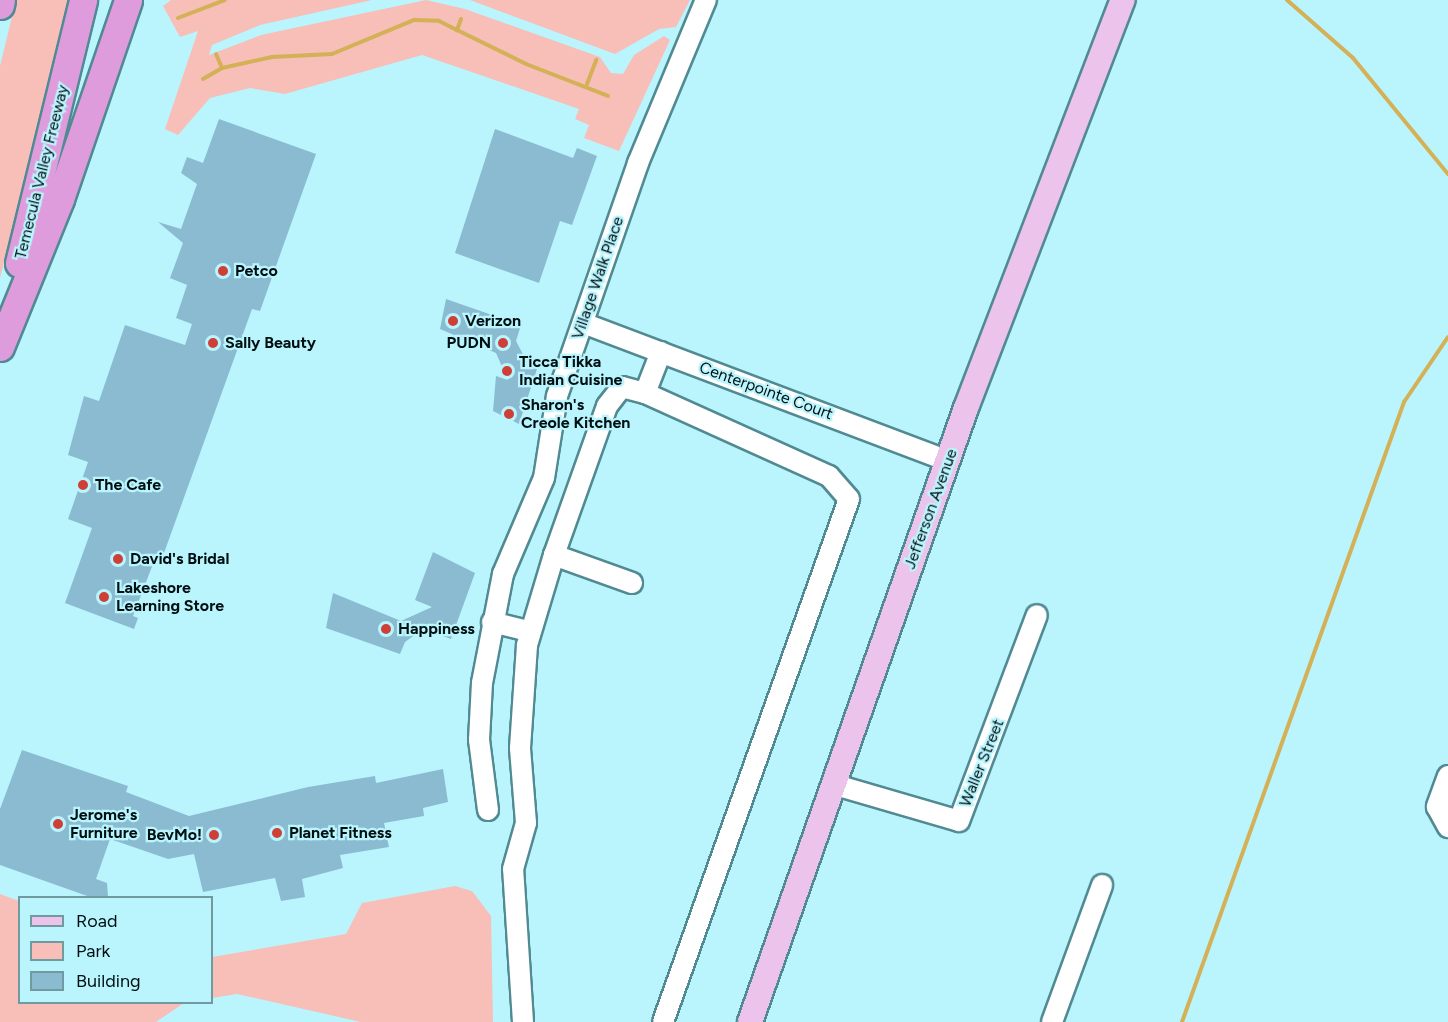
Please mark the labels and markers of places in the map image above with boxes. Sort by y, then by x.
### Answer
place label: Petco [235,261,278,281]
marker: Petco [216,264,230,278]
place label: Verizon [465,311,521,331]
marker: Verizon [446,314,460,328]
place label: Sally Beauty [225,333,316,353]
place label: PUDN [447,333,491,353]
marker: Sally Beauty [206,336,220,350]
marker: PUDN [496,336,510,350]
place label: Ticca Tikka Indian Cuisine [519,352,622,390]
marker: Ticca Tikka Indian Cuisine [500,364,514,378]
place label: Sharon's Creole Kitchen [521,395,630,433]
marker: Sharon's Creole Kitchen [502,407,516,421]
place label: The Cafe [95,475,161,495]
marker: The Cafe [76,478,90,492]
place label: David's Bridal [130,549,229,569]
marker: David's Bridal [111,552,125,566]
place label: Lakeshore Learning Store [116,578,224,616]
marker: Lakeshore Learning Store [97,590,111,604]
place label: Happiness [398,619,475,639]
marker: Happiness [379,622,393,636]
place label: Jerome's Furniture [70,805,138,843]
marker: Jerome's Furniture [51,817,65,831]
place label: Planet Fitness [289,823,392,843]
place label: BevMo! [147,825,202,845]
marker: Planet Fitness [270,826,284,840]
marker: BevMo! [207,828,221,842]

